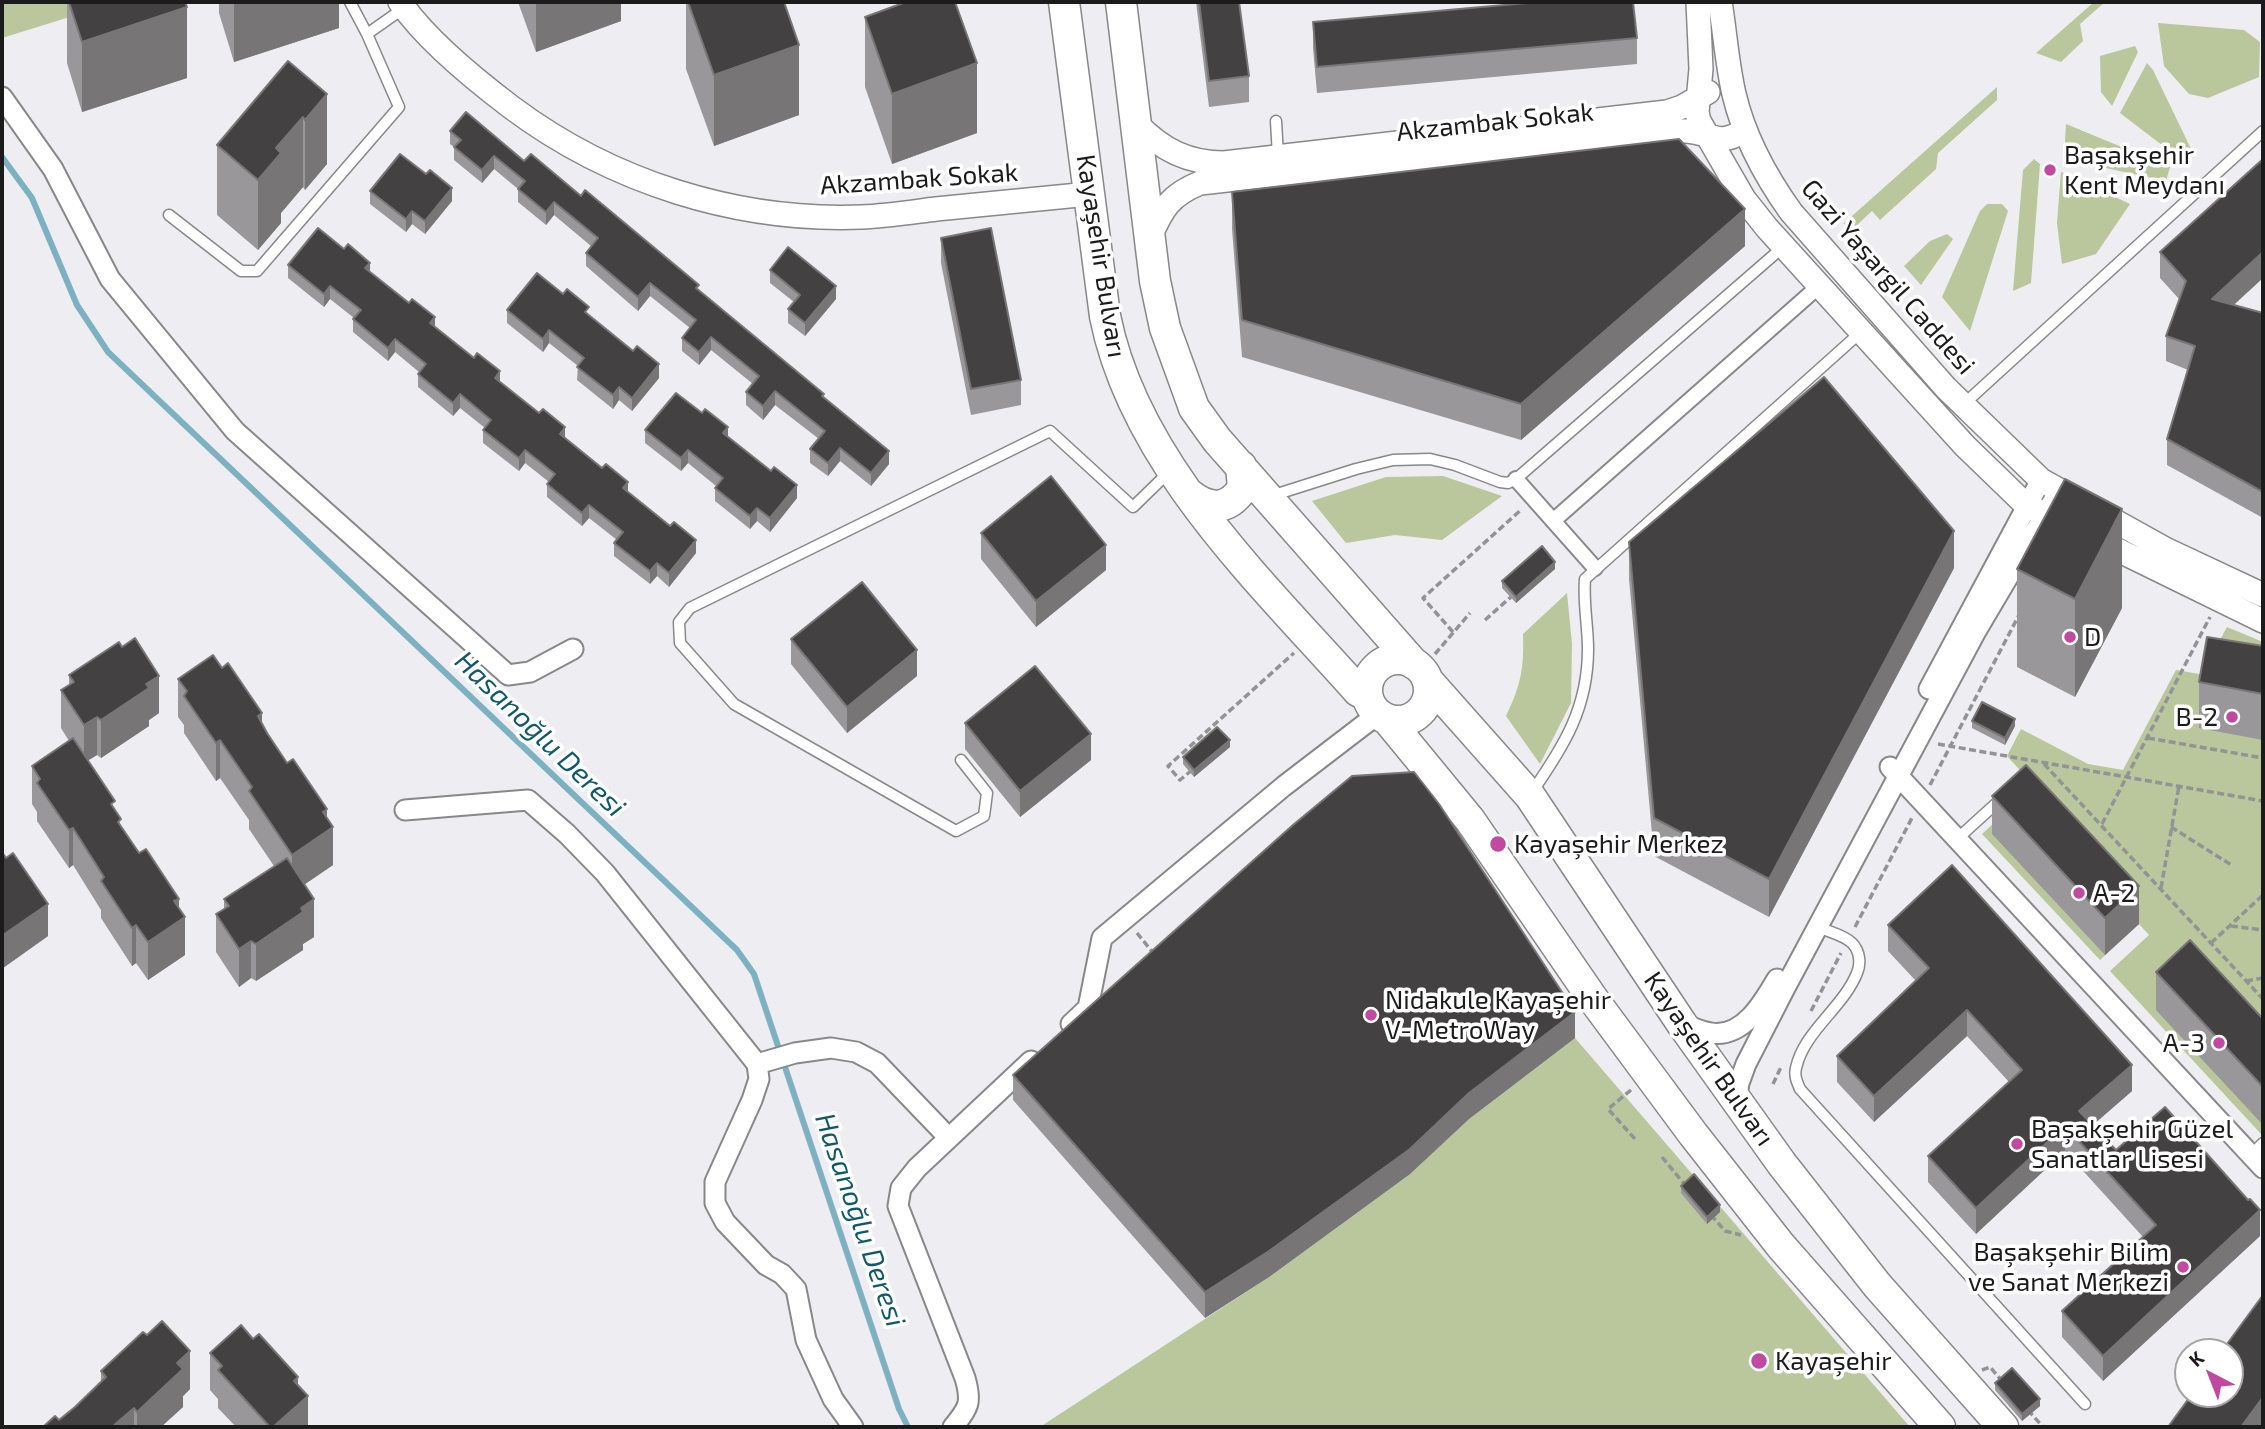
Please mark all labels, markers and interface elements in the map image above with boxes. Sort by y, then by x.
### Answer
street label: Akzambak Sokak [1395,96,1595,148]
place label: Başakşehir Kent Meydanı [2064,139,2225,200]
street label: Kayaşehir Bulvarı [1070,152,1132,360]
street label: Akzambak Sokak [819,157,1019,201]
marker: Başakşehir Kent Meydanı [2042,162,2058,178]
street label: Gazi Yaşargil Caddesi [1795,173,1981,381]
place label: D [2084,621,2101,653]
marker: D [2062,629,2078,645]
water label: Hasanoğlu Deresi [448,644,632,824]
place label: B-2 [2176,701,2218,733]
marker: B-2 [2224,709,2240,725]
place label: Kayaşehir Merkez [1514,828,1724,860]
marker: Kayaşehir Merkez [1488,834,1508,854]
place label: A-2 [2093,877,2135,909]
marker: A-2 [2071,885,2087,901]
street label: Kayaşehir Bulvarı [1637,966,1781,1152]
place label: Nidakule Kayaşehir V-MetroWay [1385,984,1611,1046]
marker: Nidakule Kayaşehir V-MetroWay [1363,1007,1379,1023]
place label: A-3 [2163,1027,2205,1059]
marker: A-3 [2211,1035,2227,1051]
water label: Hasanoğlu Deresi [808,1109,912,1331]
place label: Başakşehir Güzel Sanatlar Lisesi [2031,1113,2233,1174]
marker: Başakşehir Güzel Sanatlar Lisesi [2009,1136,2025,1152]
place label: Başakşehir Bilim ve Sanat Merkezi [1968,1236,2169,1298]
marker: Başakşehir Bilim ve Sanat Merkezi [2175,1259,2191,1275]
north arrow [2174,1338,2244,1408]
place label: Kayaşehir [1775,1345,1892,1377]
text: K [2184,1346,2208,1371]
marker: Kayaşehir [1749,1351,1769,1371]

